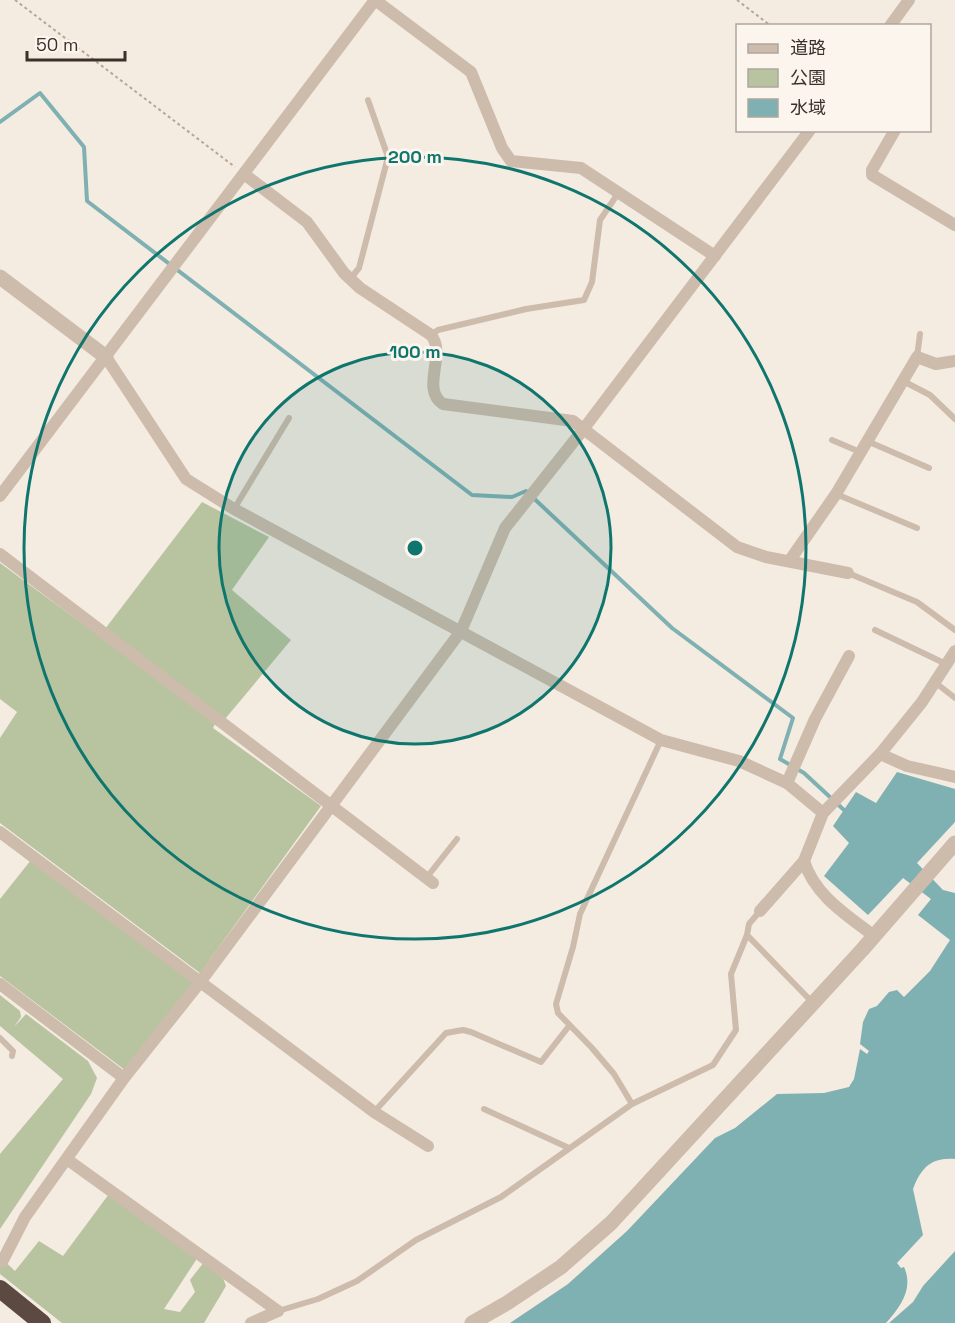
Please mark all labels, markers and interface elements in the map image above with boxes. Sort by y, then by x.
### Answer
scale bar [27,24,124,62]
legend [736,24,931,132]
text: 50 m [36,33,78,56]
text: 道路 [790,36,826,59]
text: 公園 [790,66,826,89]
text: 水域 [790,96,826,119]
text: 200 m [388,145,442,168]
text: 100 m [389,340,441,363]
centre of rings [405,538,425,558]

